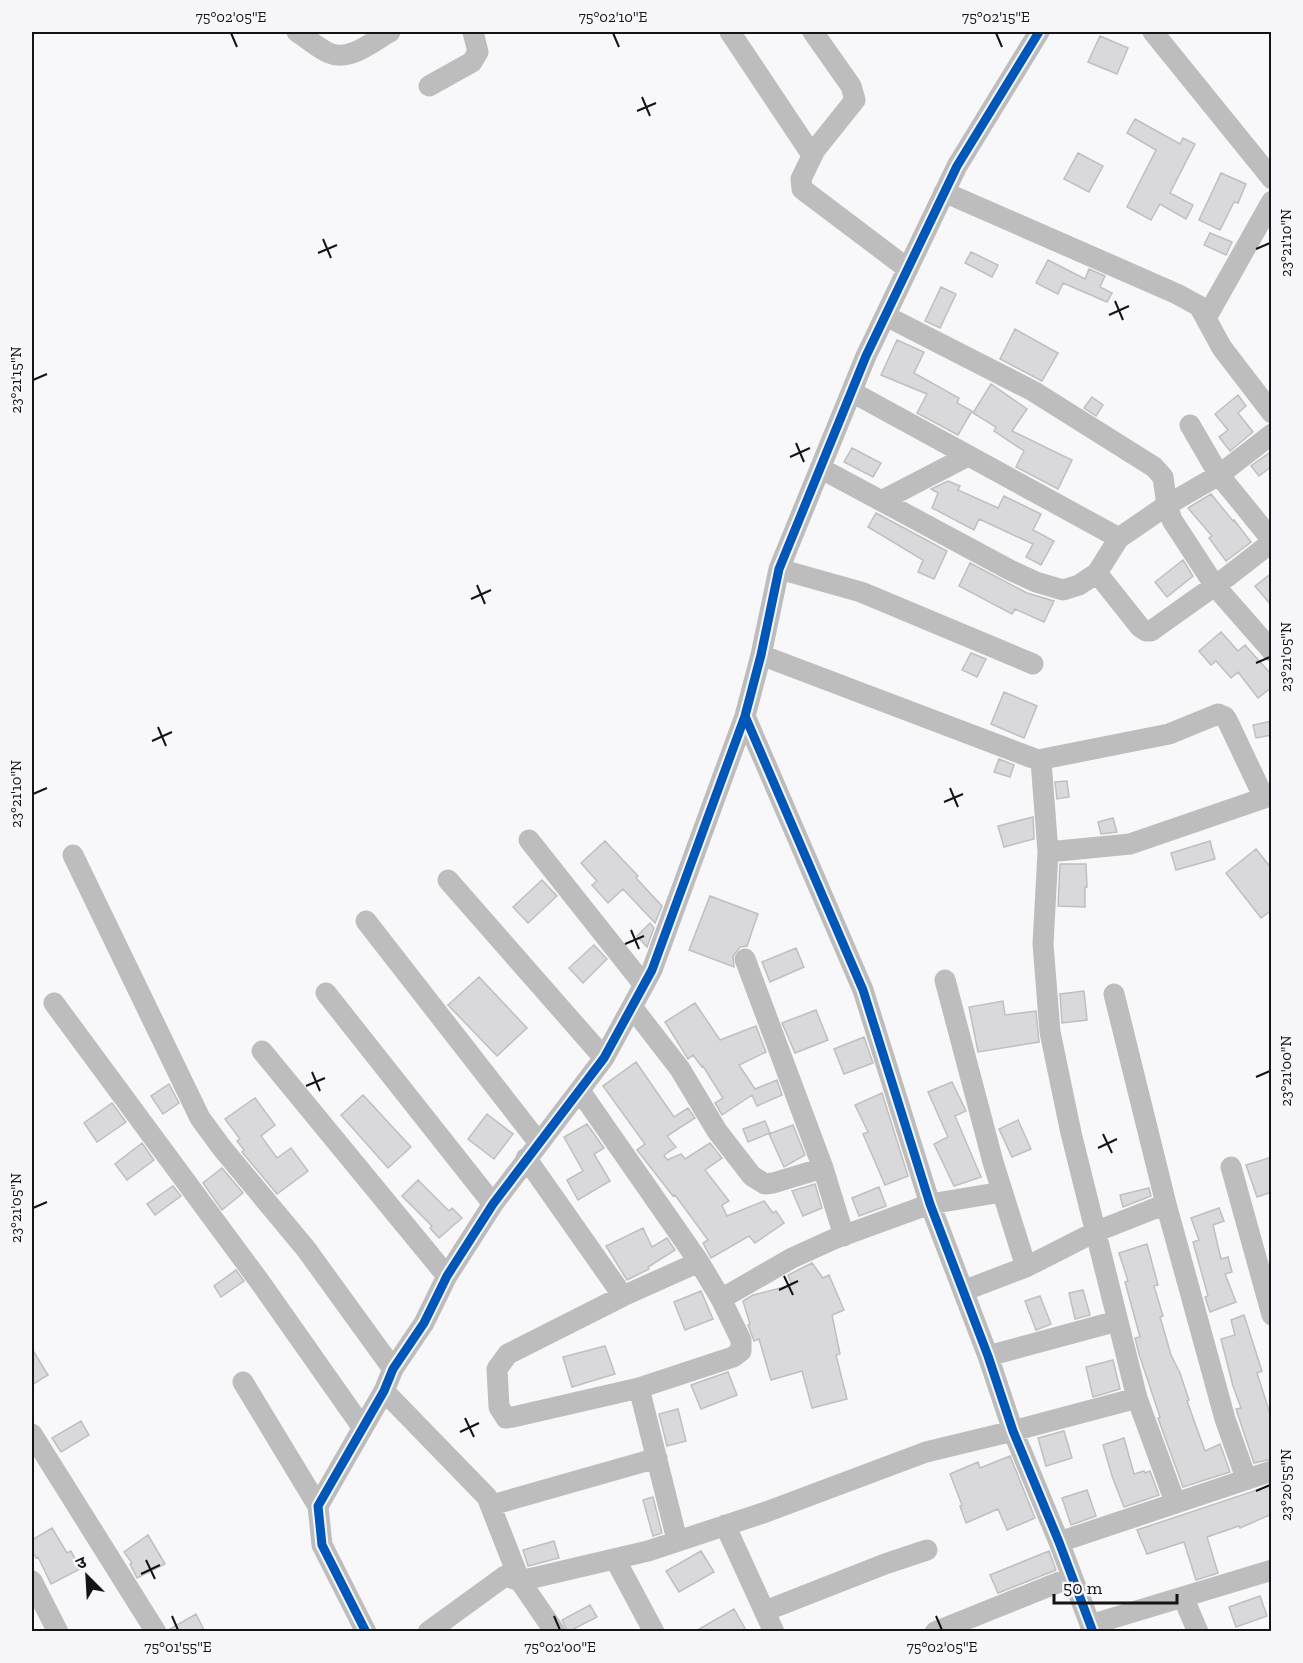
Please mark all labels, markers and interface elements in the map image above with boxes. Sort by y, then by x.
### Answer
text: 75°02'05"E [196,8,266,26]
text: 75°02'10"E [579,8,648,26]
text: 75°02'15"E [962,8,1030,26]
text: 23°21'10"N [1277,209,1295,277]
text: 23°21'15"N [7,346,25,414]
text: 23°21'05"N [1277,622,1295,692]
text: 23°21'10"N [7,760,25,828]
text: 23°21'00"N [1277,1036,1295,1106]
text: 23°21'05"N [7,1173,25,1243]
text: 23°20'55"N [1277,1449,1295,1521]
north arrow [57,1546,117,1606]
text: उ [73,1552,90,1573]
scale bar [1054,1567,1177,1605]
text: 50 m [1063,1577,1103,1599]
text: 75°01'55"E [144,1638,212,1656]
text: 75°02'00"E [524,1638,596,1656]
text: 75°02'05"E [907,1638,977,1656]

